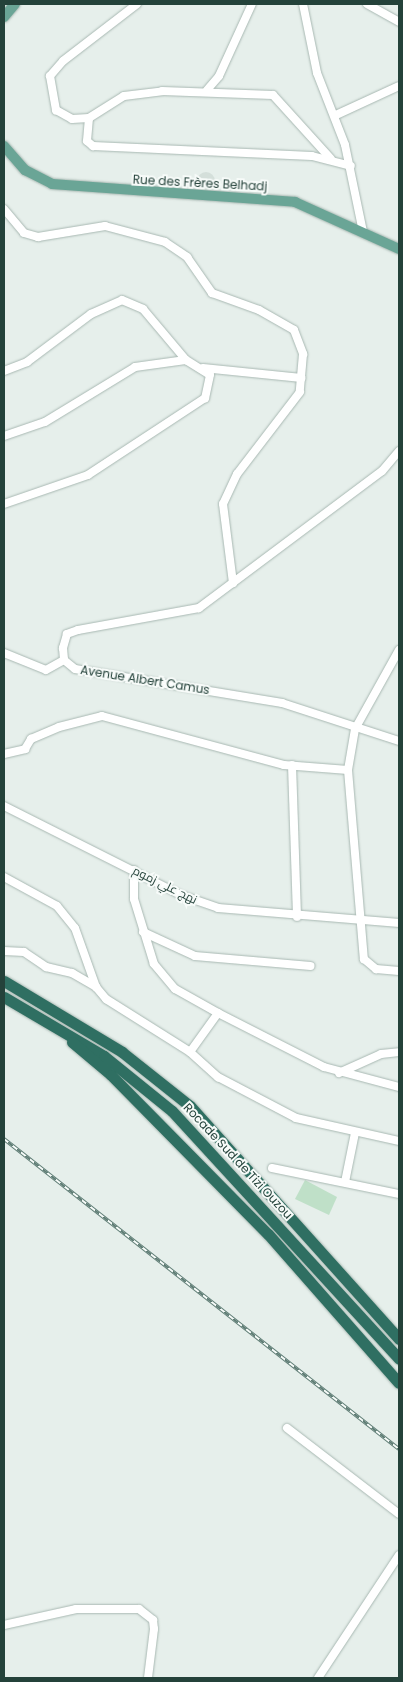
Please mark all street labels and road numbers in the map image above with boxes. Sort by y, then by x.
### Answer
street label: Rue des Frères Belhadj [132,172,268,194]
street label: Avenue Albert Camus [79,663,211,697]
street label: نهج علي زموم [130,863,200,907]
street label: Rocade Sud de Tizi Ouzou [181,1100,295,1222]

